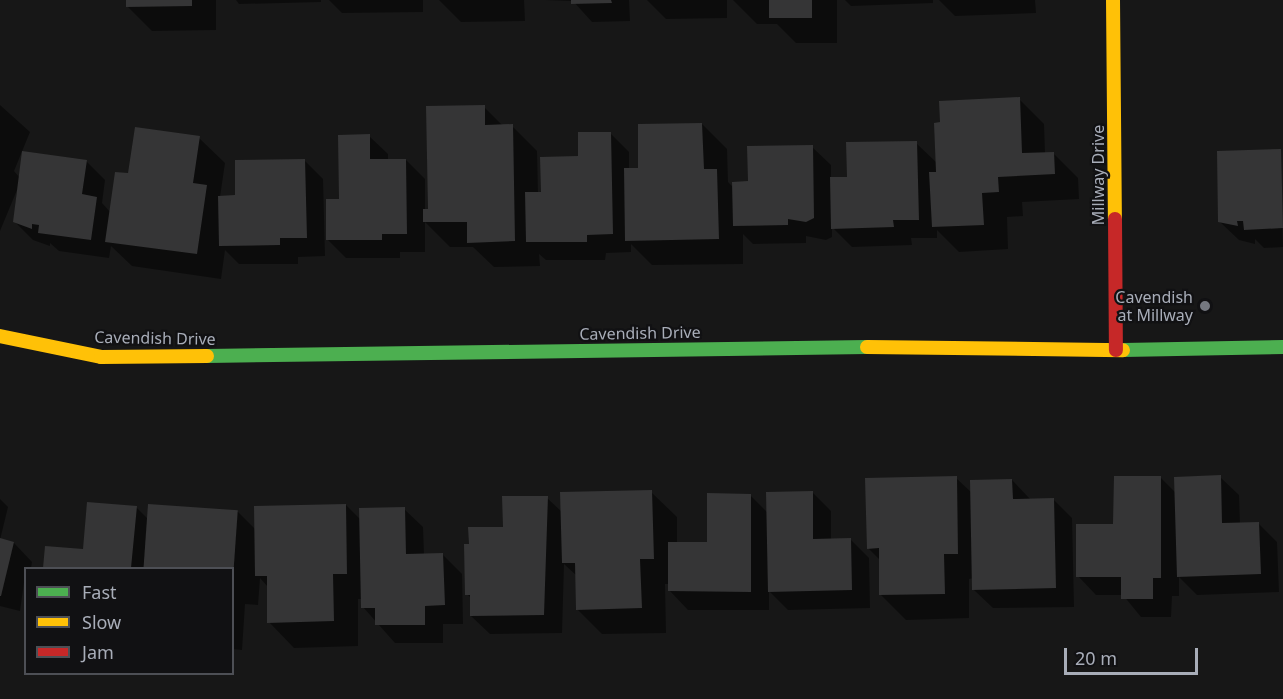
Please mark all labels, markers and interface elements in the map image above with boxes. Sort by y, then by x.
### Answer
street label: Millway Drive [1088,125,1108,225]
place label: Cavendish at Millway [1115,287,1193,325]
marker: Cavendish at Millway [1198,299,1212,313]
street label: Cavendish Drive [579,322,701,344]
street label: Cavendish Drive [94,327,216,349]
legend [24,567,234,675]
text: Fast [82,580,117,604]
text: Slow [82,610,121,634]
scale bar [1067,636,1200,674]
text: Jam [82,640,114,664]
text: 20 m [1075,646,1117,670]

